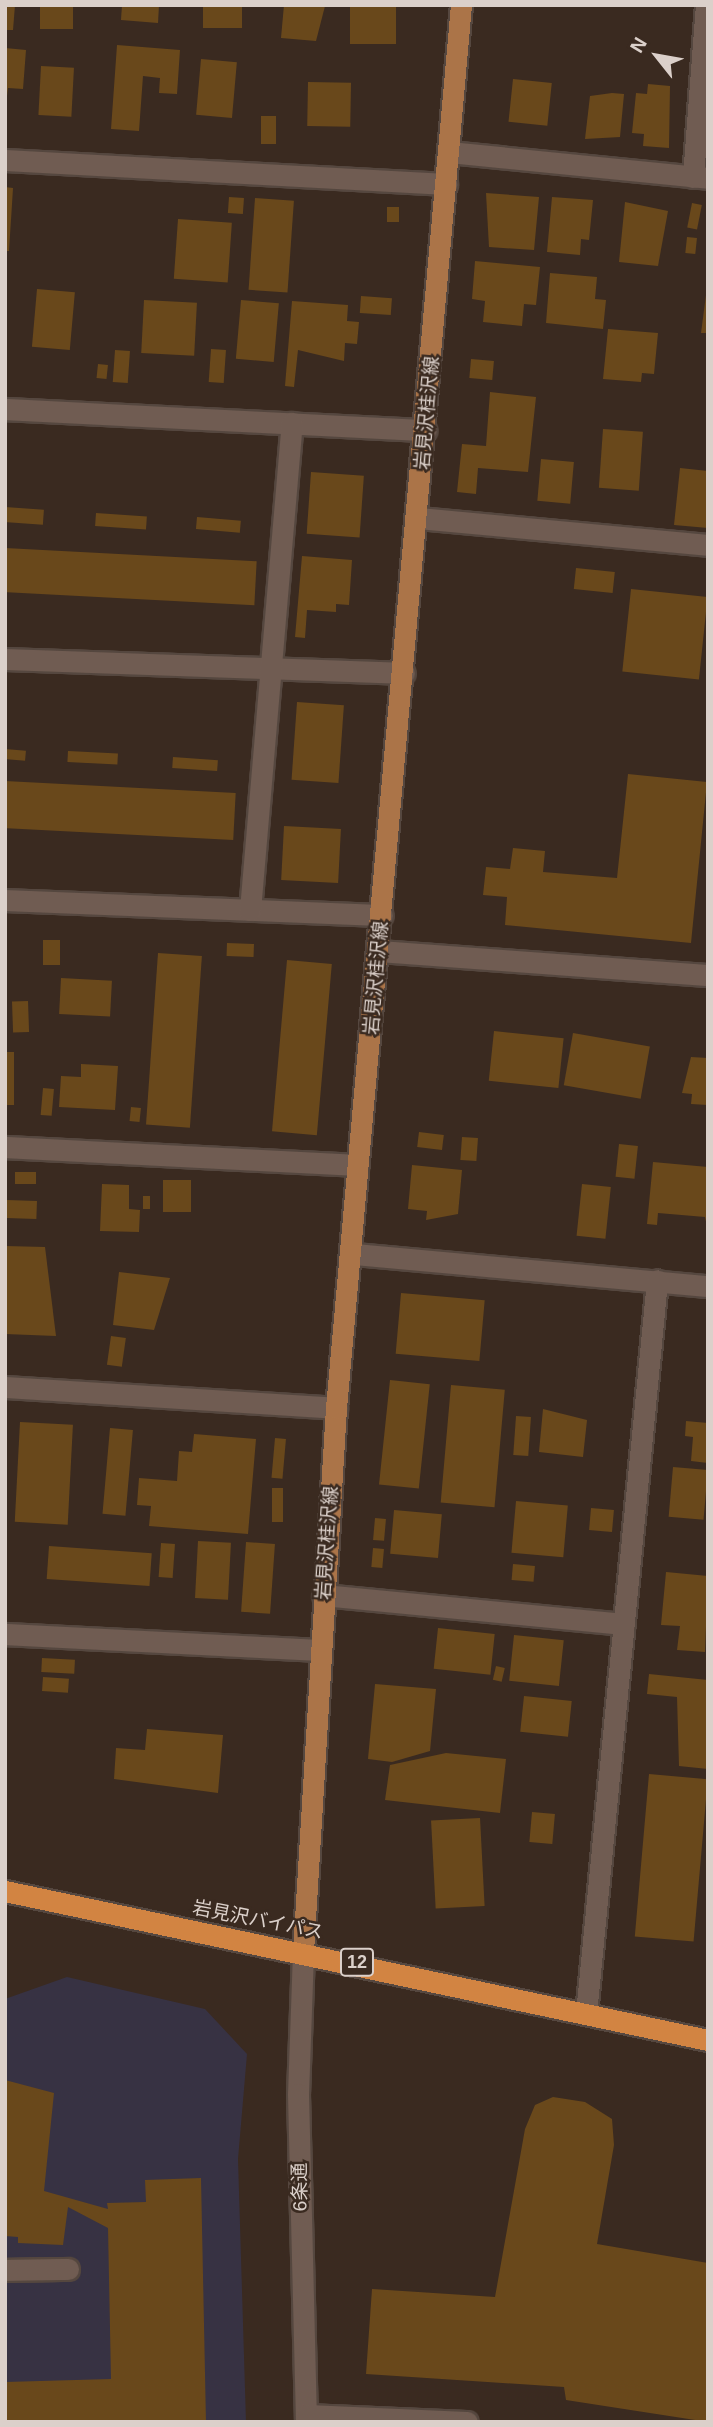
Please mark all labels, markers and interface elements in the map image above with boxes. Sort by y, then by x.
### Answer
north arrow [622,21,692,91]
text: N [626,34,651,56]
street label: 岩見沢桂沢線 [411,355,443,471]
street label: 岩見沢桂沢線 [360,920,392,1036]
street label: 岩見沢桂沢線 [312,1485,342,1601]
street label: 岩見沢バイパス [191,1896,325,1944]
road number: 12 [340,1948,374,1976]
street label: 6条通 [288,2163,312,2211]

